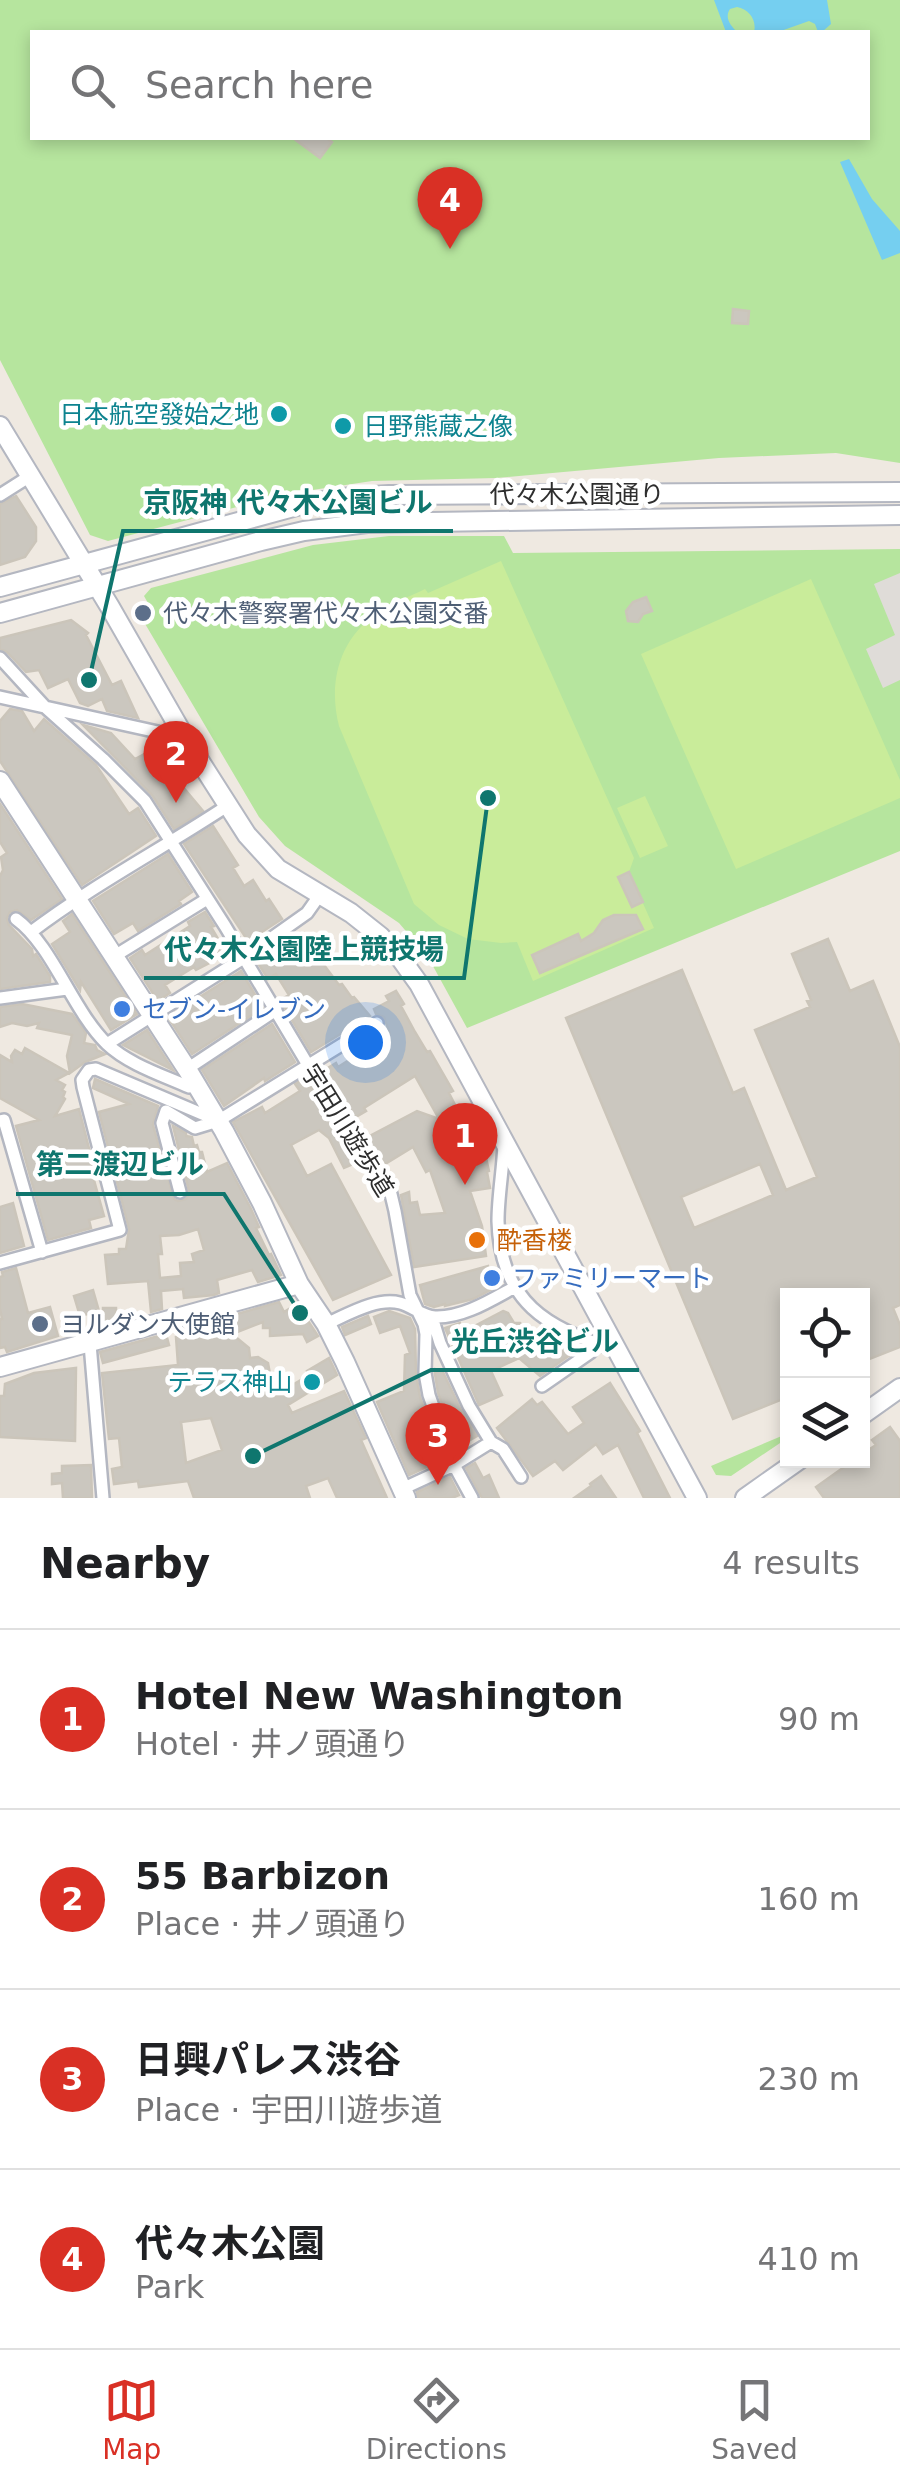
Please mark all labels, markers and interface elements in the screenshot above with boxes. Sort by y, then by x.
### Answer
search box [30,30,870,140]
icon: search [65,58,120,113]
text: Search here [145,63,373,107]
pin: 4 [418,166,482,249]
place label: 日本航空發始之地 [59,400,259,429]
marker: 日本航空發始之地 [268,403,290,425]
place label: 日野熊蔵之像 [363,412,513,441]
marker: 日野熊蔵之像 [332,415,354,437]
callout: 京阪神 代々木公園ビル [123,473,453,531]
street label: 代々木公園通り [489,480,665,509]
text: 京阪神 代々木公園ビル [143,486,433,519]
place label: 代々木警察署代々木公園交番 [163,599,488,628]
marker: 代々木警察署代々木公園交番 [132,602,154,624]
pin: 2 [144,720,208,803]
callout: 代々木公園陸上競技場 [144,920,464,978]
text: 代々木公園陸上競技場 [164,933,444,966]
place label: セブン-イレブン [142,995,326,1024]
marker: セブン-イレブン [111,998,133,1020]
your location [340,1017,391,1068]
street label: 宇田川遊歩道 [296,1059,400,1202]
pin: 1 [432,1102,498,1185]
callout: 第二渡辺ビル [16,1136,224,1194]
text: 第二渡辺ビル [36,1148,204,1181]
place label: 酔香楼 [497,1226,572,1255]
marker: 酔香楼 [466,1229,488,1251]
place label: ファミリーマート [512,1264,712,1293]
marker: ファミリーマート [481,1267,503,1289]
map controls [780,1288,870,1468]
button: locate [780,1288,870,1378]
place label: ヨルダン大使館 [60,1310,235,1339]
callout: 光丘渋谷ビル [431,1312,639,1370]
marker: ヨルダン大使館 [29,1313,51,1335]
text: 光丘渋谷ビル [451,1325,619,1358]
place label: テラス神山 [167,1368,292,1397]
marker: テラス神山 [301,1371,323,1393]
button: layers [780,1378,870,1468]
pin: 3 [406,1402,470,1485]
text: Nearby [40,1539,210,1588]
text: 4 results [722,1544,860,1582]
text: Hotel New Washington [135,1674,624,1718]
text: 1 [61,1700,84,1738]
text: 90 m [778,1700,860,1738]
text: Hotel · 井ノ頭通り [135,1725,410,1763]
text: 55 Barbizon [135,1854,390,1898]
text: 2 [61,1880,84,1918]
text: 160 m [758,1880,860,1918]
text: Place · 井ノ頭通り [135,1905,411,1943]
text: 日興パレス渋谷 [135,2038,401,2082]
text: 3 [61,2060,84,2098]
text: 230 m [758,2060,860,2098]
text: Place · 宇田川遊歩道 [135,2091,443,2129]
text: 代々木公園 [135,2222,325,2266]
text: 4 [61,2240,84,2278]
text: 410 m [758,2240,860,2278]
text: Park [135,2268,204,2306]
tab: Map [102,2373,161,2466]
tab: Directions [366,2373,507,2466]
tab: Saved [711,2373,798,2466]

